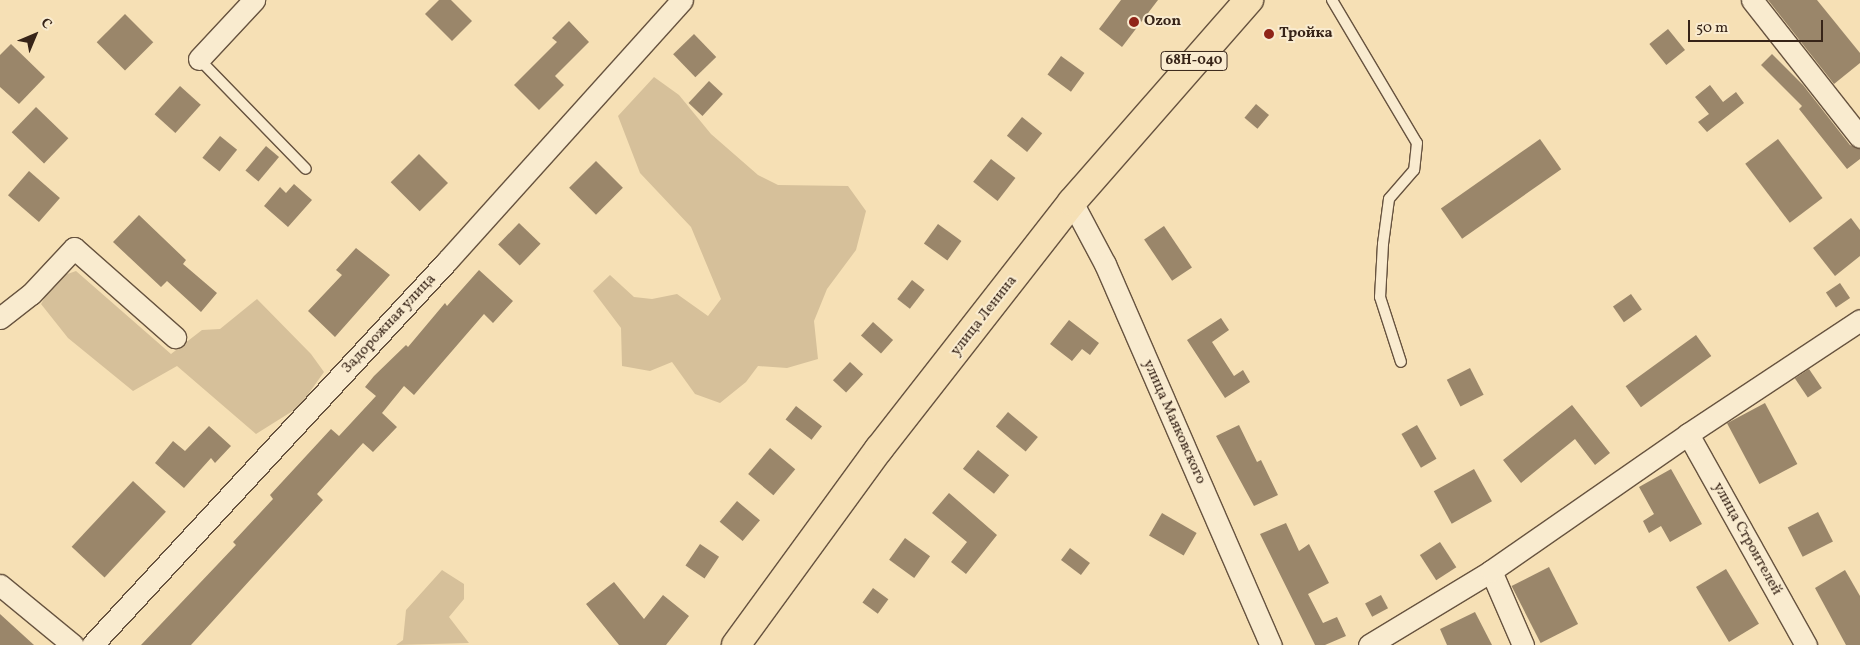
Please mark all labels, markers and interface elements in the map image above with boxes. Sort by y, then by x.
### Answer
north arrow [10,10,60,60]
scale bar [1690,10,1825,42]
place label: Ozon [1144,13,1181,31]
text: С [36,14,56,34]
marker: Ozon [1128,16,1140,28]
text: 50 m [1696,18,1728,39]
place label: Тройка [1279,25,1333,43]
marker: Тройка [1263,28,1275,40]
road number: 68Н-040 [1160,49,1228,72]
street label: Задорожная улица [338,270,440,378]
street label: улица Ленина [947,272,1021,360]
street label: улица Маяковского [1138,357,1210,487]
street label: улица Строителей [1709,479,1785,599]

